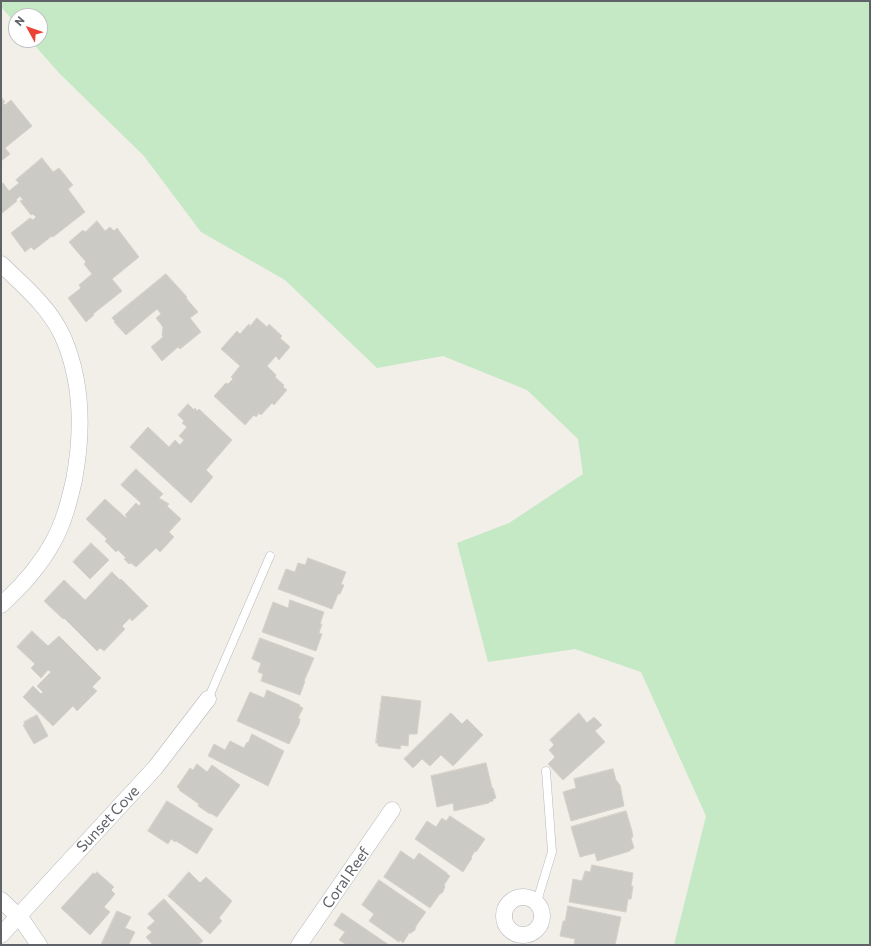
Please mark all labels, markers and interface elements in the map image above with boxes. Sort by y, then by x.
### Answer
north arrow [8,8,48,48]
text: N [12,13,27,28]
street label: Sunset Cove [73,782,143,856]
street label: Coral Reef [318,844,374,912]

